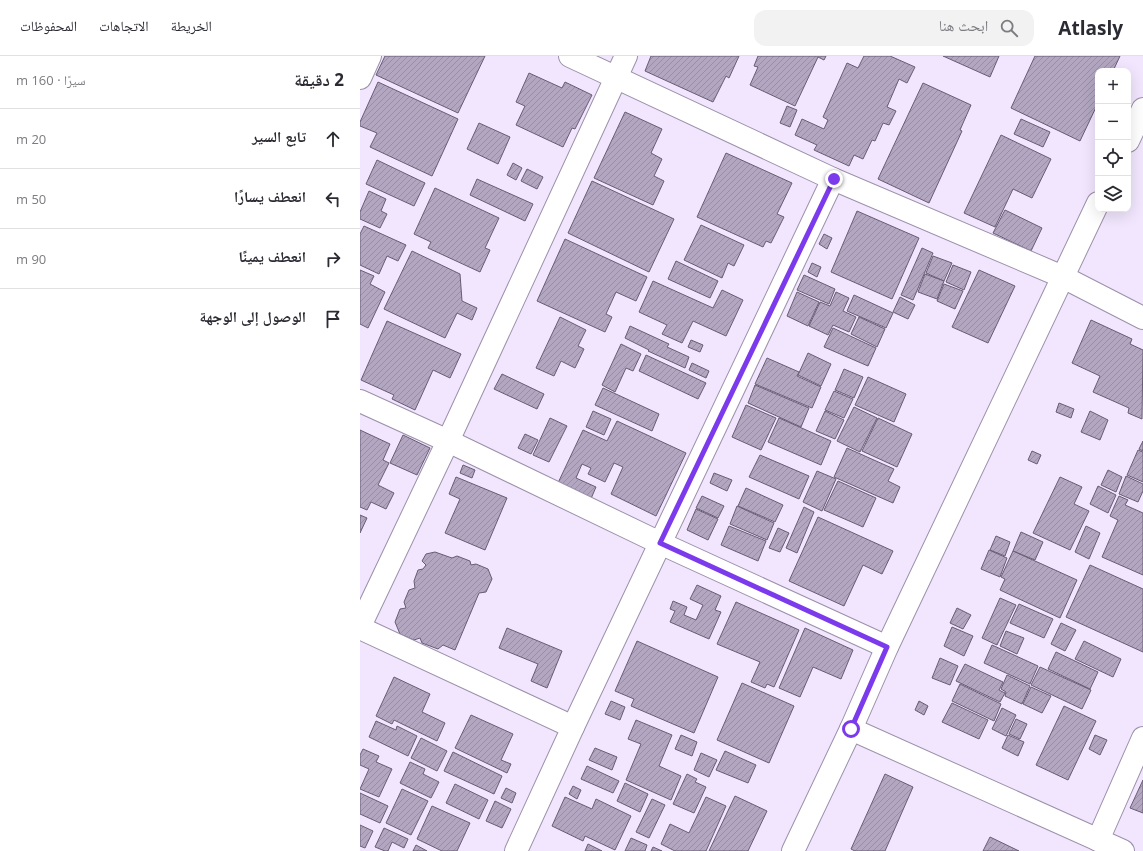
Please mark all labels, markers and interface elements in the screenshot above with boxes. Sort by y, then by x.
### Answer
search box [754,10,1034,46]
text: ابحث هنا [939,15,988,35]
text: Atlasly [1058,15,1123,41]
text: المحفوظات [20,16,77,35]
text: الاتجاهات [99,16,149,35]
text: الخريطة [171,16,212,35]
icon: search [998,17,1020,39]
text: 2 دقيقة [294,68,344,91]
map controls [1095,68,1131,212]
button: + [1095,68,1131,104]
text: سيرًا · 160 m [16,71,86,89]
button: − [1095,104,1131,140]
text: تابع السير [252,126,306,146]
icon: ahead [322,128,344,150]
text: 20 m [16,130,46,148]
button: locate [1095,140,1131,176]
route end [825,170,843,188]
button: layers [1095,176,1131,212]
text: انعطف يسارًا [234,186,306,206]
icon: left [322,188,344,210]
text: 50 m [16,190,46,208]
text: انعطف يمينًا [238,246,306,266]
icon: right [322,248,344,270]
text: 90 m [16,250,46,268]
text: الوصول إلى الوجهة [200,306,306,326]
icon: arrive [322,308,344,330]
route start [842,720,860,738]

